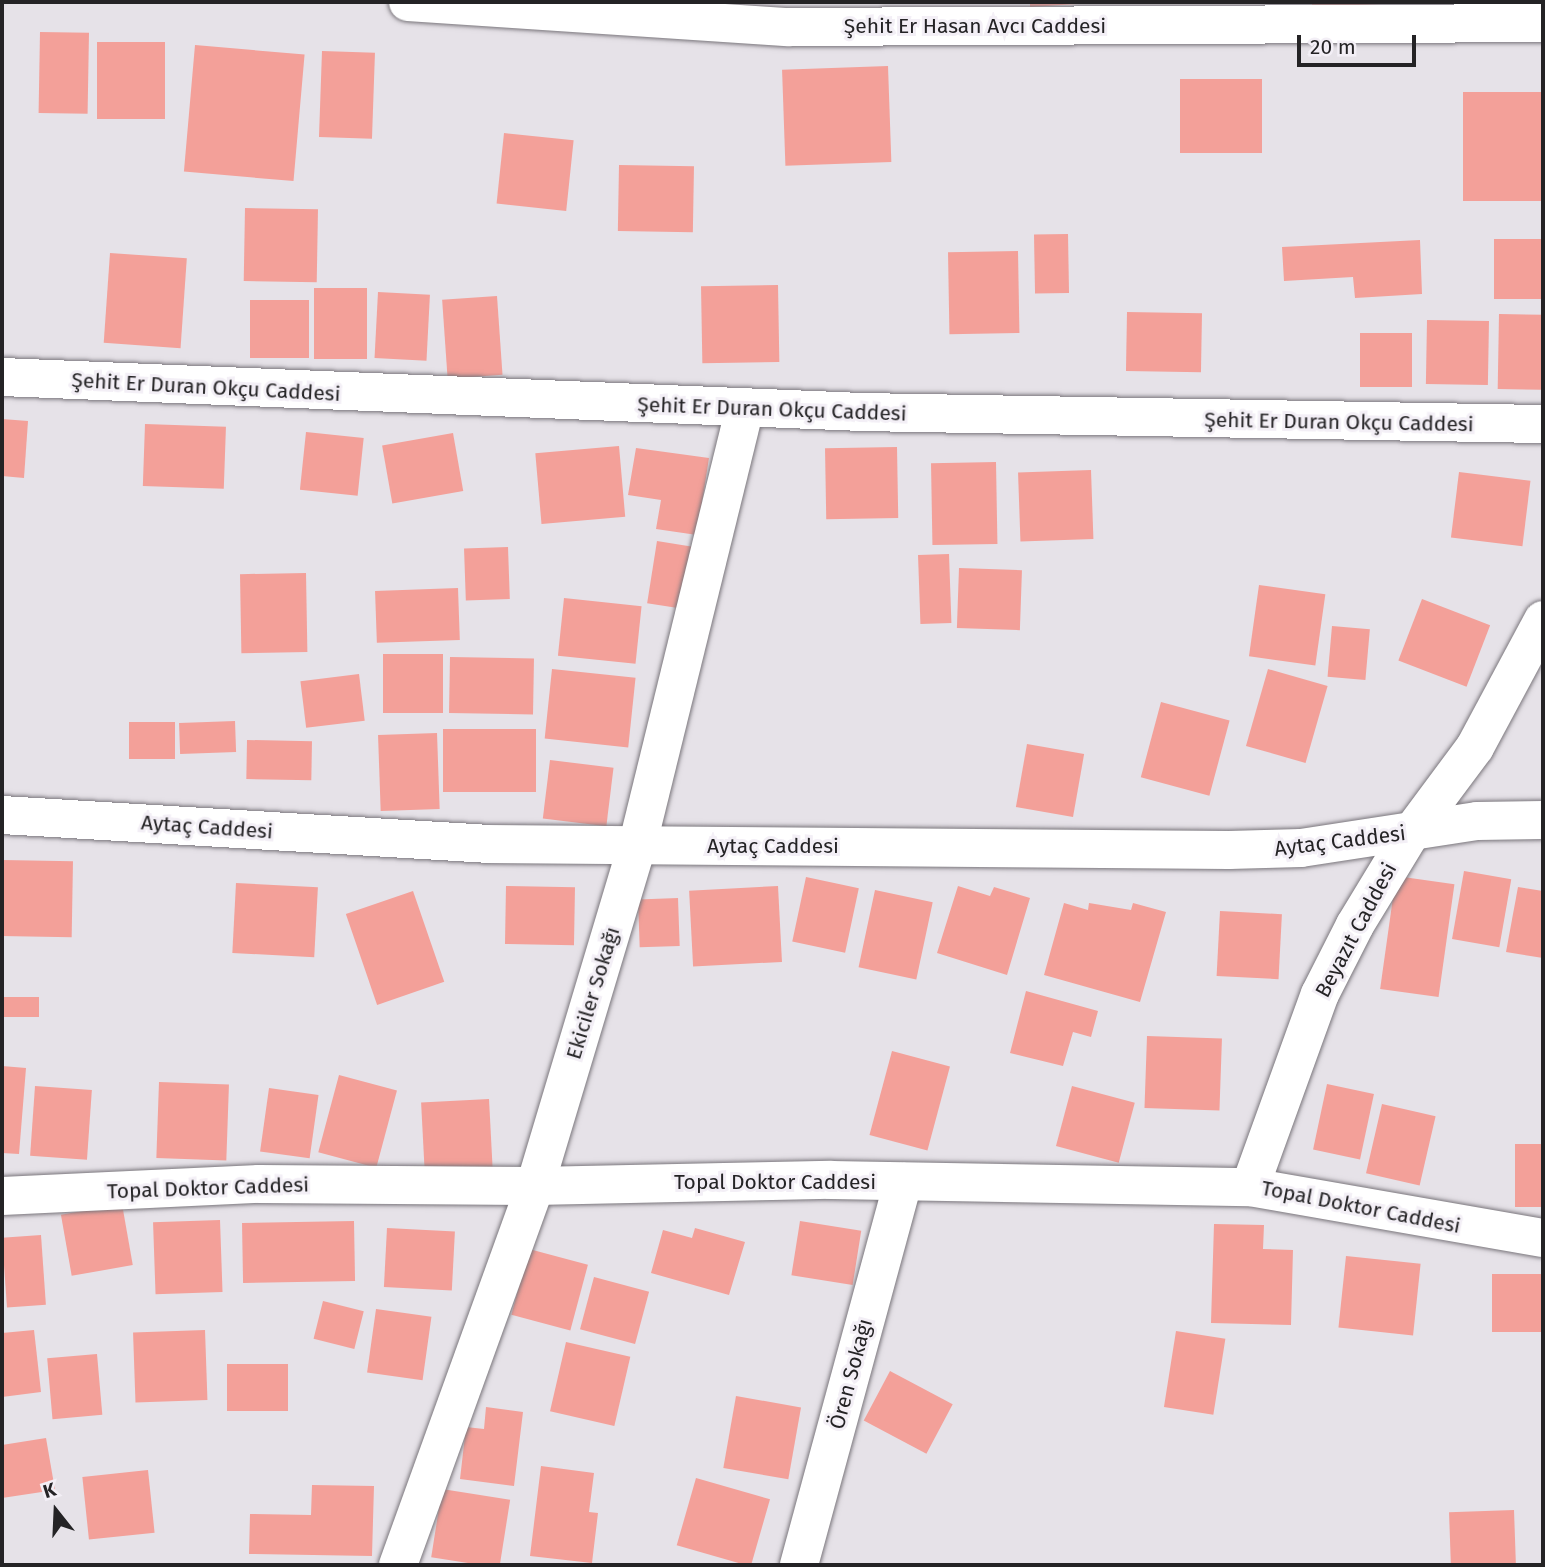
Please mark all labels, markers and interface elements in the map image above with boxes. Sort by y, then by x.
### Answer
street label: Şehit Er Hasan Avcı Caddesi [844,13,1106,39]
scale bar [1300,21,1419,65]
text: 20 m [1310,34,1356,60]
street label: Şehit Er Duran Okçu Caddesi [71,367,341,407]
street label: Şehit Er Duran Okçu Caddesi [637,392,907,426]
street label: Şehit Er Duran Okçu Caddesi [1204,407,1474,437]
street label: Aytaç Caddesi [140,810,274,844]
street label: Aytaç Caddesi [1273,820,1407,862]
street label: Aytaç Caddesi [707,833,839,859]
street label: Beyazıt Caddesi [1310,858,1402,1002]
street label: Ekiciler Sokağı [561,924,625,1062]
street label: Topal Doktor Caddesi [674,1169,876,1195]
street label: Topal Doktor Caddesi [107,1172,309,1204]
street label: Topal Doktor Caddesi [1259,1175,1463,1239]
street label: Ören Sokağı [824,1316,878,1432]
north arrow [21,1476,91,1546]
text: K [40,1478,59,1503]

